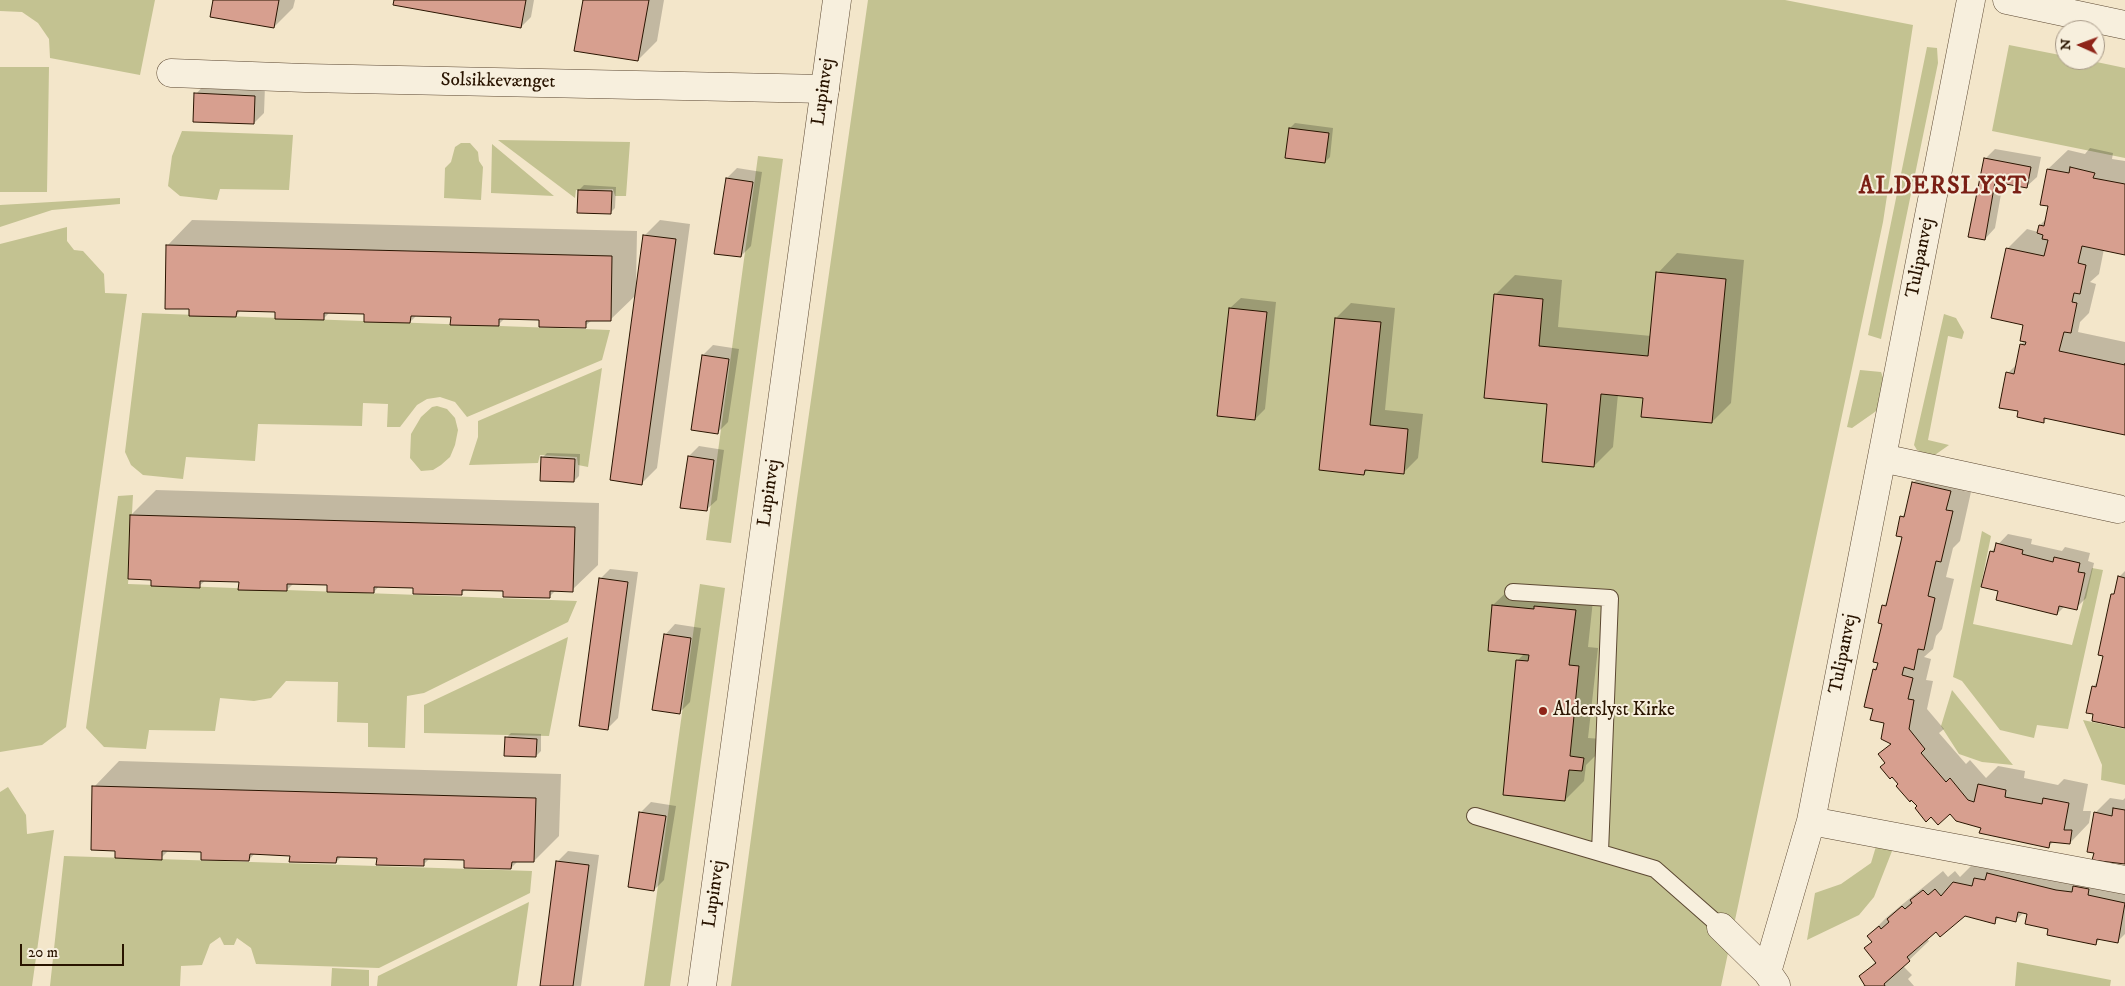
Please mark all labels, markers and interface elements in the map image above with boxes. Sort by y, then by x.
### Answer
north arrow [2055,20,2105,70]
text: N [2057,38,2075,51]
street label: Lupinvej [808,57,840,127]
street label: Solsikkevænget [440,70,556,94]
district label: ALDERSLYST [1858,174,2028,202]
street label: Tulipanvej [1902,216,1940,300]
street label: Lupinvej [754,458,786,528]
street label: Tulipanvej [1825,612,1863,696]
place label: Alderslyst Kirke [1553,700,1675,722]
marker: Alderslyst Kirke [1537,705,1549,717]
street label: Lupinvej [699,859,731,929]
scale bar [22,934,126,966]
text: 20 m [28,943,58,962]

